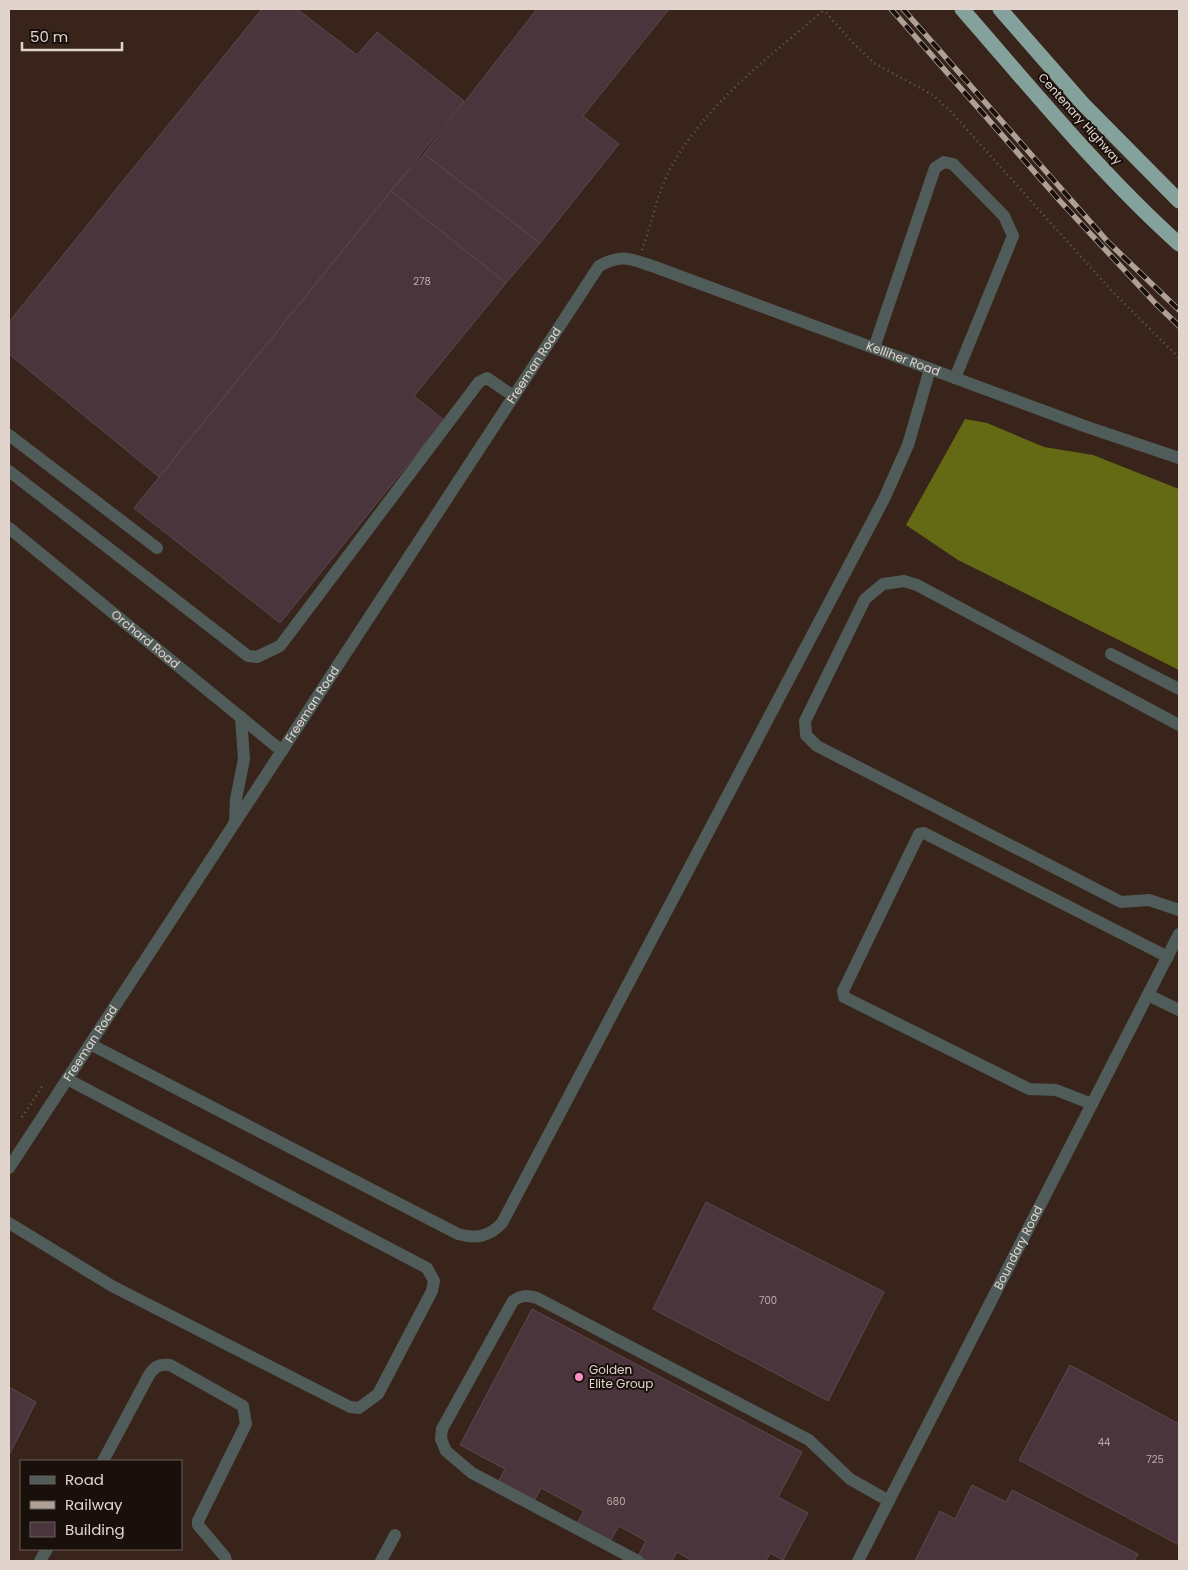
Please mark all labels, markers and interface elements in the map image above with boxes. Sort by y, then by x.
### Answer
scale bar [22,20,122,52]
text: 50 m [30,26,68,47]
street label: Centenary Highway [1035,69,1126,168]
house number: 278 [413,274,431,289]
street label: Freeman Road [502,324,565,407]
street label: Kelliher Road [864,337,943,380]
street label: Orchard Road [108,606,184,672]
street label: Freeman Road [281,663,343,746]
street label: Freeman Road [59,1002,121,1085]
street label: Boundary Road [989,1202,1047,1292]
house number: 700 [759,1293,777,1308]
place label: Golden Elite Group [589,1361,653,1392]
marker: Golden Elite Group [573,1371,585,1383]
house number: 44 [1098,1435,1110,1450]
house number: 725 [1146,1452,1164,1467]
legend [20,1460,182,1550]
text: Road [65,1469,104,1490]
text: Railway [65,1494,123,1515]
house number: 680 [607,1494,625,1509]
text: Building [65,1519,125,1540]

